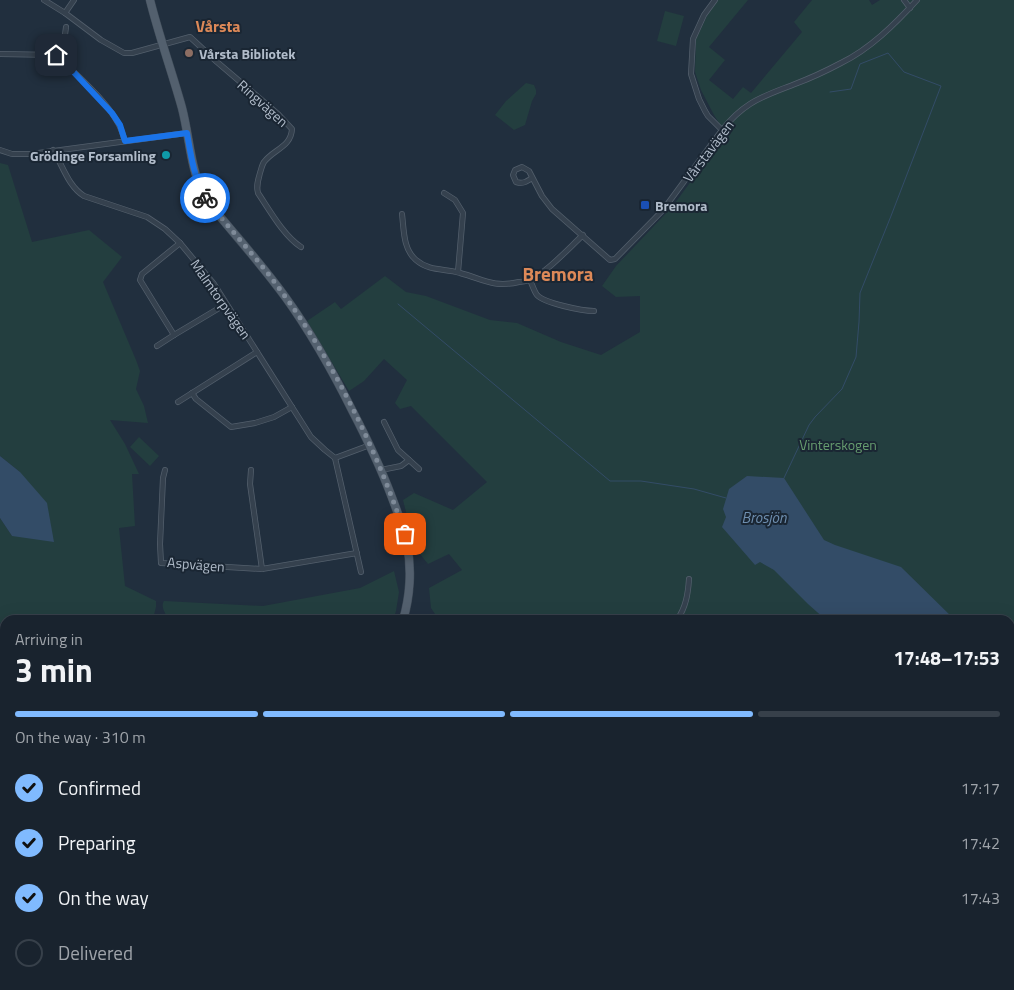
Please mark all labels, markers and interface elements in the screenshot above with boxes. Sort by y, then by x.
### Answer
district label: Vårsta [196,14,240,38]
pin [35,34,77,76]
icon: home [42,41,70,69]
place label: Vårsta Bibliotek [199,43,296,64]
marker: Vårsta Bibliotek [183,47,195,59]
street label: Ringvägen [233,75,293,131]
street label: Vårstavägen [678,115,738,187]
place label: Grödinge Forsamling [30,145,157,166]
marker: Grödinge Forsamling [160,149,172,161]
courier [180,173,230,223]
icon: bike [191,184,219,212]
place label: Bremora [655,195,707,216]
marker: Bremora [639,199,651,211]
street label: Malmtorpvägen [186,255,256,343]
district label: Bremora [522,259,594,288]
park label: Vinterskogen [799,434,877,455]
water label: Brosjön [741,506,787,529]
pin [384,513,426,555]
icon: bag [391,520,419,548]
street label: Aspvägen [166,551,226,577]
text: Arriving in [15,627,83,651]
text: 17:48–17:53 [893,643,1000,672]
text: 3 min [15,646,93,694]
text: On the way · 310 m [15,725,146,749]
text: Confirmed [58,773,141,802]
icon: check [15,774,43,802]
text: 17:17 [961,776,1000,800]
text: Preparing [58,828,135,857]
icon: check [15,829,43,857]
text: 17:42 [961,831,1000,855]
text: On the way [58,883,149,912]
icon: check [15,884,43,912]
text: 17:43 [961,886,1000,910]
text: Delivered [58,938,133,967]

